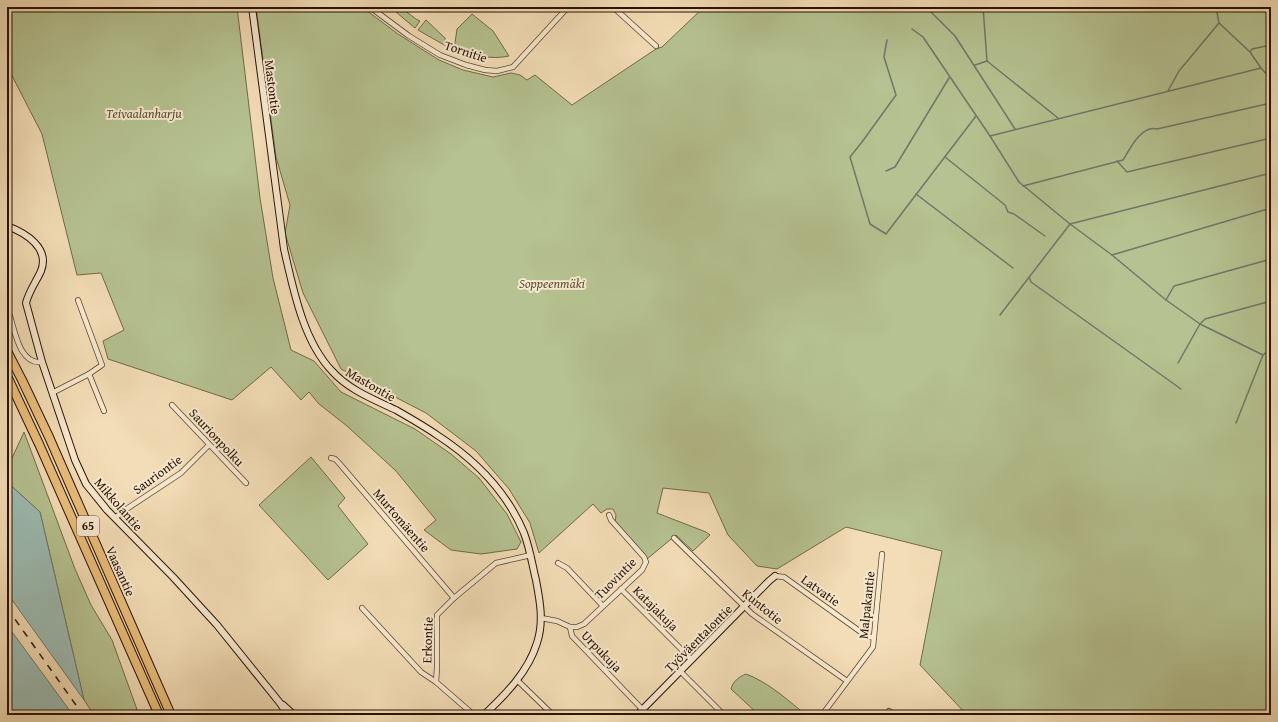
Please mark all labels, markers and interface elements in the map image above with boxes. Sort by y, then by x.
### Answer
street label: Tornitie [442,36,490,67]
street label: Mastontie [260,59,285,115]
park label: Teivaalanharju [106,104,182,123]
park label: Soppeenmäki [519,274,586,293]
street label: Mastontie [342,362,399,406]
street label: Saurionpolku [185,404,249,471]
street label: Sauriontie [129,450,186,499]
street label: Mikkolantie [90,473,147,535]
street label: Murtomäentie [369,484,435,556]
road number: 65 [77,516,99,536]
street label: Vaasantie [101,543,140,599]
street label: Tuovintie [590,553,641,604]
street label: Latvatie [797,570,844,611]
street label: Malpakantie [853,570,879,640]
street label: Katajakuja [629,581,683,636]
street label: Kuntotie [738,584,787,629]
street label: Työväentalontie [660,600,737,677]
street label: Erkontie [417,616,438,664]
street label: Urpukuja [577,626,627,677]

